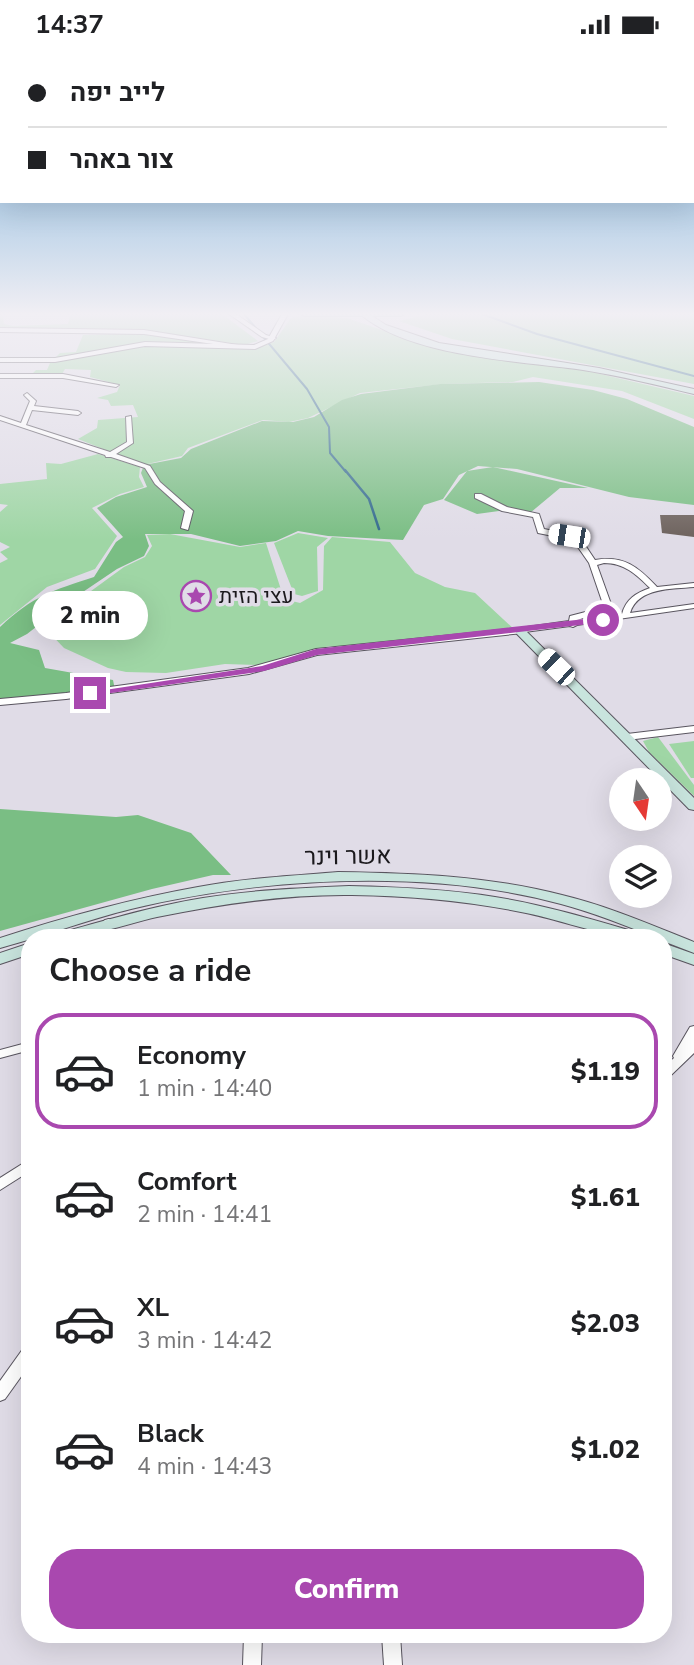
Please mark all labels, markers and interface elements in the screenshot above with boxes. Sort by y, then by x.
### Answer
text: 14:37 [35,7,104,42]
text: לייב יפה [70,75,165,110]
text: צור באהר [70,142,174,177]
car [547,522,592,550]
place icon: עצי הזית [179,579,213,613]
place label: עצי הזית [219,582,294,610]
callout: 2 min [32,591,148,641]
text: 2 min [60,600,120,631]
route start [587,604,619,636]
car [534,645,579,689]
route end [74,677,106,709]
north arrow [609,768,672,831]
map controls [609,768,672,908]
street label: אשר וינר [304,839,392,873]
button: layers [609,845,672,908]
text: Choose a ride [49,949,251,992]
text: Economy [137,1038,246,1073]
icon: car [53,1040,116,1103]
text: $1.19 [571,1054,640,1089]
text: 1 min · 14:40 [137,1073,272,1104]
text: Comfort [137,1164,237,1199]
icon: car [53,1166,116,1229]
text: $1.61 [571,1180,640,1215]
text: 2 min · 14:41 [137,1199,272,1230]
text: XL [137,1290,169,1325]
icon: car [53,1292,116,1355]
text: $2.03 [571,1306,640,1341]
text: 3 min · 14:42 [137,1325,272,1356]
text: Black [137,1416,204,1451]
icon: car [53,1418,116,1481]
text: $1.02 [571,1432,640,1467]
text: 4 min · 14:43 [137,1451,272,1482]
button: Confirm [49,1549,644,1629]

